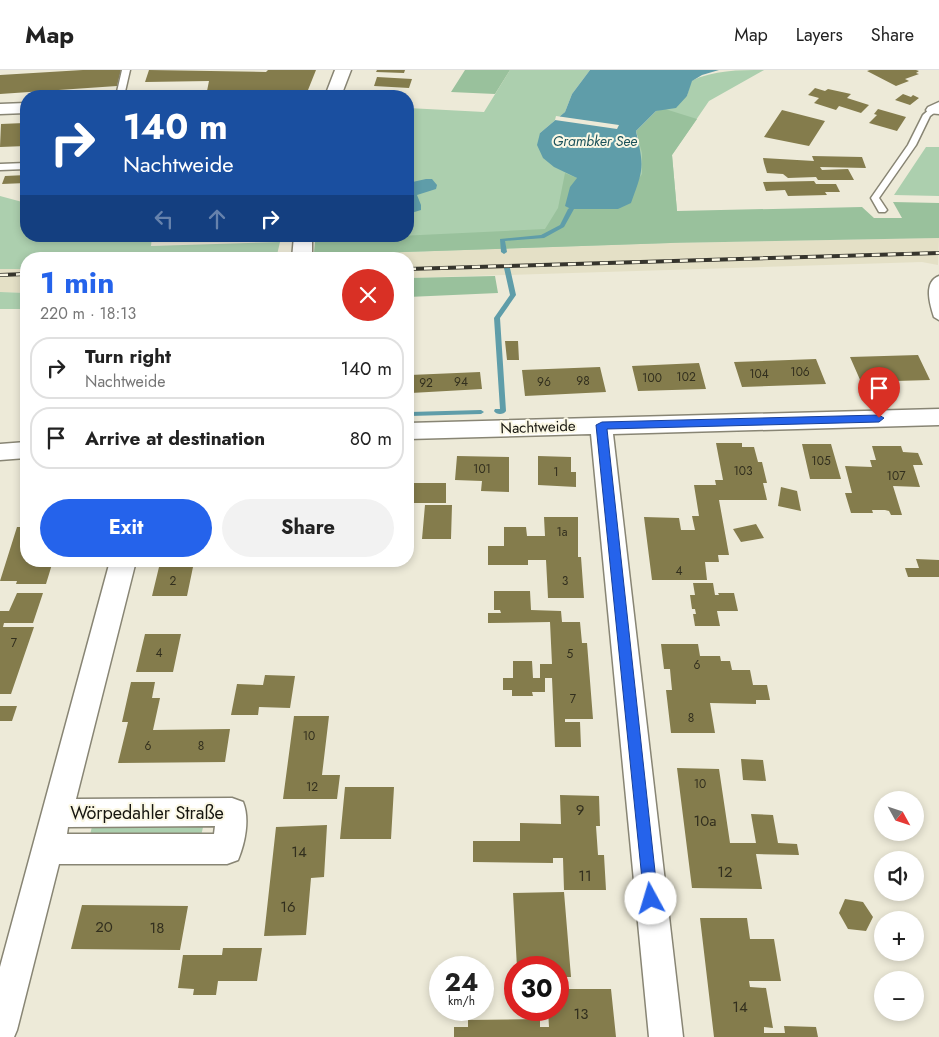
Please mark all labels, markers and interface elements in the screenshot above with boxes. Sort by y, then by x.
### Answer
text: Map [25,17,74,52]
text: Map [734,22,768,48]
text: Layers [796,22,843,48]
text: Share [871,22,914,48]
text: 140 m [123,102,228,152]
icon: right [40,110,105,175]
water label: Grambker See [553,131,637,151]
text: Nachtweide [123,148,234,180]
icon: left [150,205,178,233]
icon: ahead [203,205,231,233]
icon: right [256,205,284,233]
text: 1 min [40,261,114,304]
button: close [342,269,394,321]
text: 220 m · 18:13 [40,302,136,325]
text: Turn right [85,343,171,370]
icon: right [42,354,70,382]
text: 140 m [340,355,392,382]
house number: 106 [790,363,810,381]
house number: 104 [749,365,769,383]
pin [858,367,900,418]
house number: 102 [676,368,696,386]
house number: 100 [642,369,662,387]
text: Nachtweide [85,370,165,393]
house number: 98 [576,372,590,390]
house number: 94 [454,373,468,391]
house number: 96 [537,373,551,391]
house number: 92 [419,374,433,392]
icon: arrive [865,374,893,402]
street label: Nachtweide [500,415,576,439]
icon: arrive [42,424,70,452]
text: Arrive at destination [85,425,265,452]
text: 80 m [350,425,392,452]
house number: 105 [811,452,831,470]
house number: 101 [473,460,491,478]
house number: 103 [733,462,753,480]
house number: 1 [553,463,559,481]
house number: 107 [887,467,906,485]
button: Exit [40,499,212,557]
button: Share [222,499,394,557]
house number: 1a [556,523,568,541]
house number: 4 [676,562,683,580]
house number: 2 [170,572,177,590]
house number: 3 [562,572,569,590]
house number: 7 [11,634,18,652]
house number: 4 [156,644,163,662]
house number: 5 [567,645,574,663]
house number: 6 [694,656,701,674]
house number: 7 [570,690,577,708]
house number: 8 [688,709,694,727]
house number: 10 [303,727,315,745]
house number: 6 [145,737,152,755]
house number: 8 [198,737,204,755]
house number: 10 [694,775,706,793]
house number: 12 [306,778,318,796]
north arrow [874,791,924,841]
map controls [874,791,924,1021]
house number: 9 [576,799,584,821]
street label: Wörpedahler Straße [70,800,224,826]
house number: 10a [694,810,716,832]
house number: 14 [291,841,307,863]
button: sound [874,851,924,901]
house number: 12 [717,861,733,883]
house number: 11 [578,865,592,887]
position arrow [624,872,676,924]
house number: 16 [280,896,296,918]
button: + [874,911,924,961]
house number: 20 [95,916,113,938]
house number: 18 [150,917,164,939]
speed limit sign: 30 [504,956,569,1021]
text: 24 [445,964,478,1000]
button: − [874,971,924,1021]
text: km/h [448,992,475,1010]
house number: 14 [732,996,748,1018]
house number: 13 [574,1003,588,1025]

